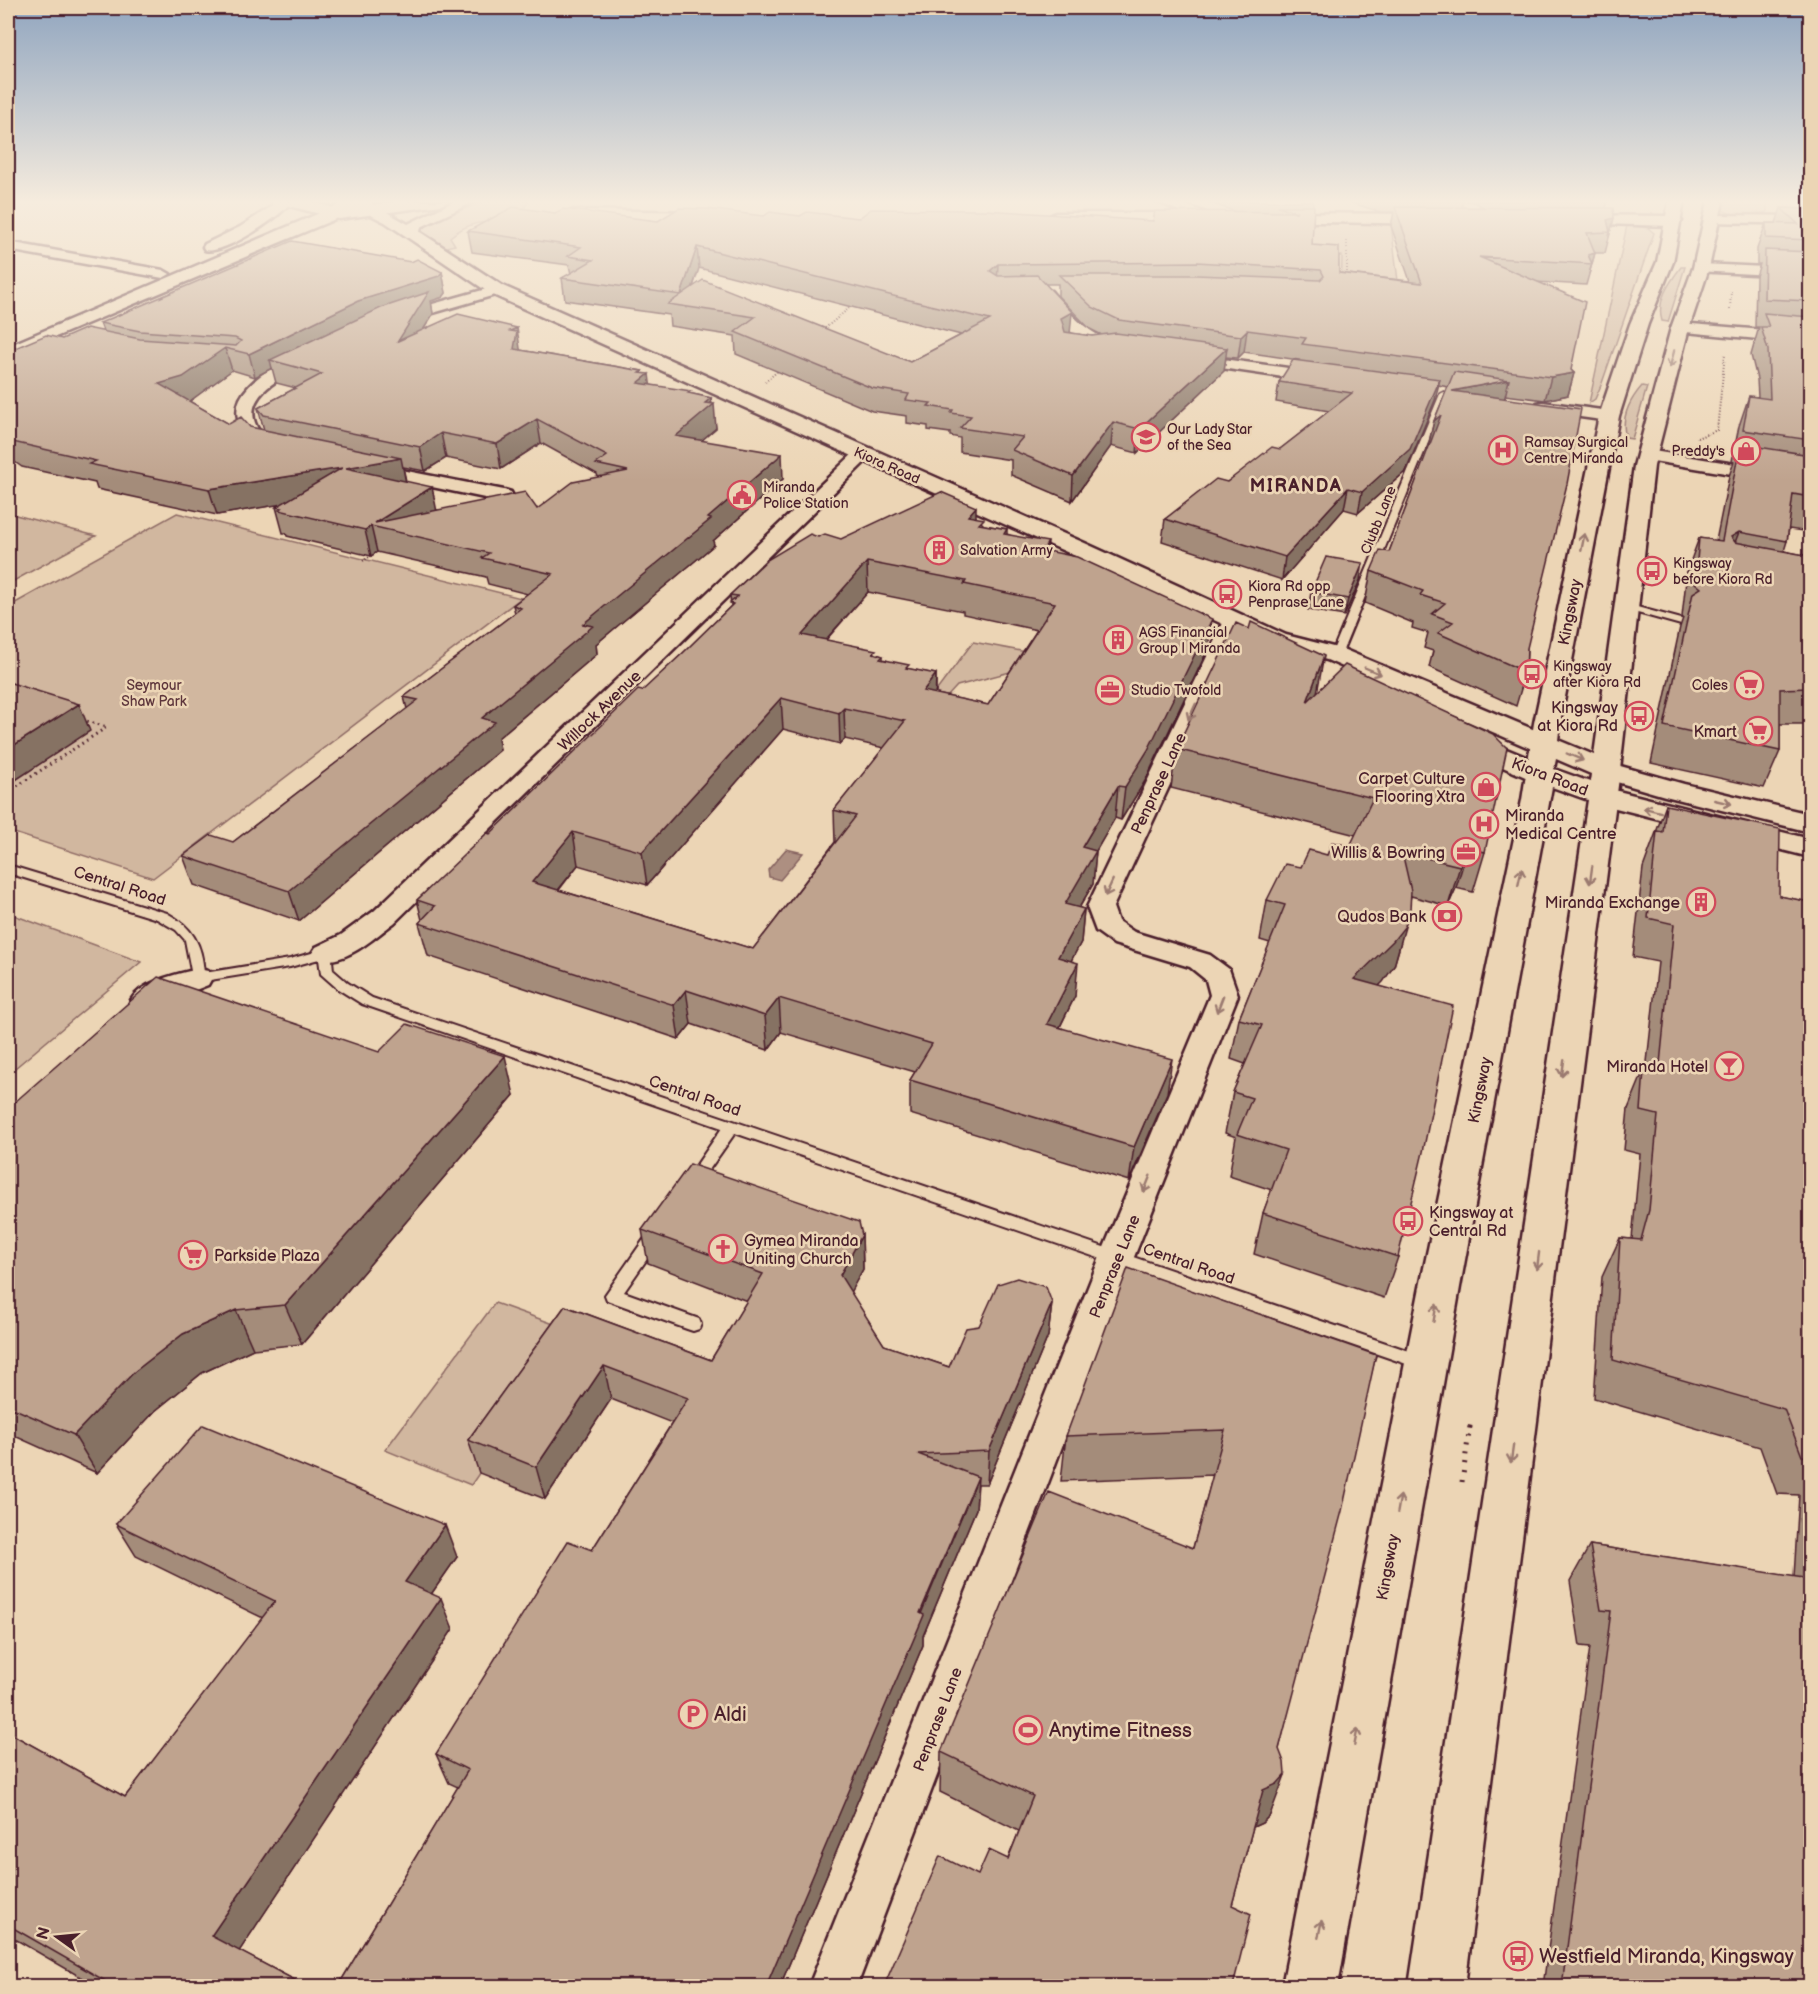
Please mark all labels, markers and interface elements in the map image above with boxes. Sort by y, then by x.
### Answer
one-way arrow [1666,349,1677,368]
school or university icon: Our Lady Star of the Sea [1130,421,1162,453]
place label: Our Lady Star of the Sea [1167,421,1253,454]
hospital icon: Ramsay Surgical Centre Miranda [1487,434,1519,466]
place label: Ramsay Surgical Centre Miranda [1524,434,1628,467]
shop icon: Preddy's [1730,435,1762,467]
street label: Kiora Road [851,443,922,488]
place label: Preddy's [1672,443,1725,460]
district label: MIRANDA [1250,476,1342,497]
public building icon: Miranda Police Station [726,479,758,511]
place label: Miranda Police Station [763,479,849,512]
street label: Clubb Lane [1357,484,1400,557]
one-way arrow [1578,533,1589,552]
building icon: Salvation Army [923,534,955,566]
place label: Salvation Army [960,542,1053,559]
bus stop icon: Kingsway before Kiora Rd [1636,555,1668,587]
place label: Kingsway before Kiora Rd [1673,555,1773,588]
street label: Kingsway [1555,577,1586,647]
bus stop icon: Kiora Rd opp Penprase Lane [1211,578,1243,610]
place label: Kiora Rd opp Penprase Lane [1248,578,1344,611]
building icon: AGS Financial Group | Miranda [1102,624,1134,656]
place label: AGS Financial Group | Miranda [1139,624,1240,657]
bus stop icon: Kingsway after Kiora Rd [1516,658,1548,690]
place label: Kingsway after Kiora Rd [1553,658,1641,691]
street label: Willock Avenue [555,666,646,755]
one-way arrow [1363,666,1381,677]
supermarket icon: Coles [1733,669,1765,701]
office icon: Studio Twofold [1094,674,1126,706]
park label: Seymour Shaw Park [121,677,187,710]
place label: Coles [1692,677,1728,694]
place label: Studio Twofold [1131,682,1221,699]
place label: Kingsway at Kiora Rd [1537,699,1619,736]
bus stop icon: Kingsway at Kiora Rd [1623,700,1655,732]
one-way arrow [1185,702,1197,720]
supermarket icon: Kmart [1742,715,1774,747]
place label: Kmart [1694,723,1737,742]
street label: Penprase Lane [1128,729,1191,837]
one-way arrow [1565,752,1584,763]
street label: Kiora Road [1508,754,1591,801]
place label: Carpet Culture Flooring Xtra [1358,770,1465,807]
shop icon: Carpet Culture Flooring Xtra [1470,771,1502,803]
one-way arrow [1713,796,1732,808]
one-way arrow [1642,803,1661,815]
place label: Miranda Medical Centre [1505,807,1617,844]
hospital icon: Miranda Medical Centre [1468,808,1500,840]
office icon: Willis & Bowring [1450,836,1482,868]
place label: Willis & Bowring [1331,844,1445,863]
street label: Central Road [71,863,168,910]
one-way arrow [1585,864,1596,884]
one-way arrow [1515,867,1526,887]
one-way arrow [1102,879,1114,897]
building icon: Miranda Exchange [1685,886,1717,918]
place label: Miranda Exchange [1545,894,1680,913]
bank icon: Qudos Bank [1431,900,1463,932]
place label: Qudos Bank [1337,908,1426,927]
one-way arrow [1214,994,1225,1012]
bar icon: Miranda Hotel [1713,1050,1745,1082]
street label: Kingsway [1465,1055,1496,1125]
one-way arrow [1558,1057,1569,1077]
place label: Miranda Hotel [1606,1058,1708,1077]
street label: Central Road [646,1072,743,1121]
one-way arrow [1141,1175,1152,1193]
place label: Kingsway at Central Rd [1429,1204,1513,1241]
bus stop icon: Kingsway at Central Rd [1392,1205,1424,1237]
street label: Penprase Lane [1086,1212,1145,1321]
place label: Gymea Miranda Uniting Church [744,1232,859,1269]
church icon: Gymea Miranda Uniting Church [707,1233,739,1265]
supermarket icon: Parkside Plaza [177,1239,209,1271]
street label: Central Road [1140,1240,1237,1289]
place label: Parkside Plaza [214,1247,320,1266]
one-way arrow [1532,1251,1543,1271]
one-way arrow [1430,1303,1441,1323]
one-way arrow [1506,1444,1517,1464]
one-way arrow [1394,1495,1405,1515]
street label: Kingsway [1373,1532,1404,1602]
street label: Penprase Lane [910,1664,967,1774]
parking icon: Aldi [677,1698,709,1730]
place label: Aldi [714,1703,747,1727]
sports icon: Anytime Fitness [1012,1714,1044,1746]
place label: Anytime Fitness [1049,1719,1192,1743]
one-way arrow [1351,1728,1362,1748]
north arrow [27,1907,87,1967]
one-way arrow [1315,1920,1326,1939]
text: N [33,1925,55,1942]
bus stop icon: Westfield Miranda, Kingsway [1502,1940,1534,1972]
place label: Westfield Miranda, Kingsway [1539,1945,1794,1969]

